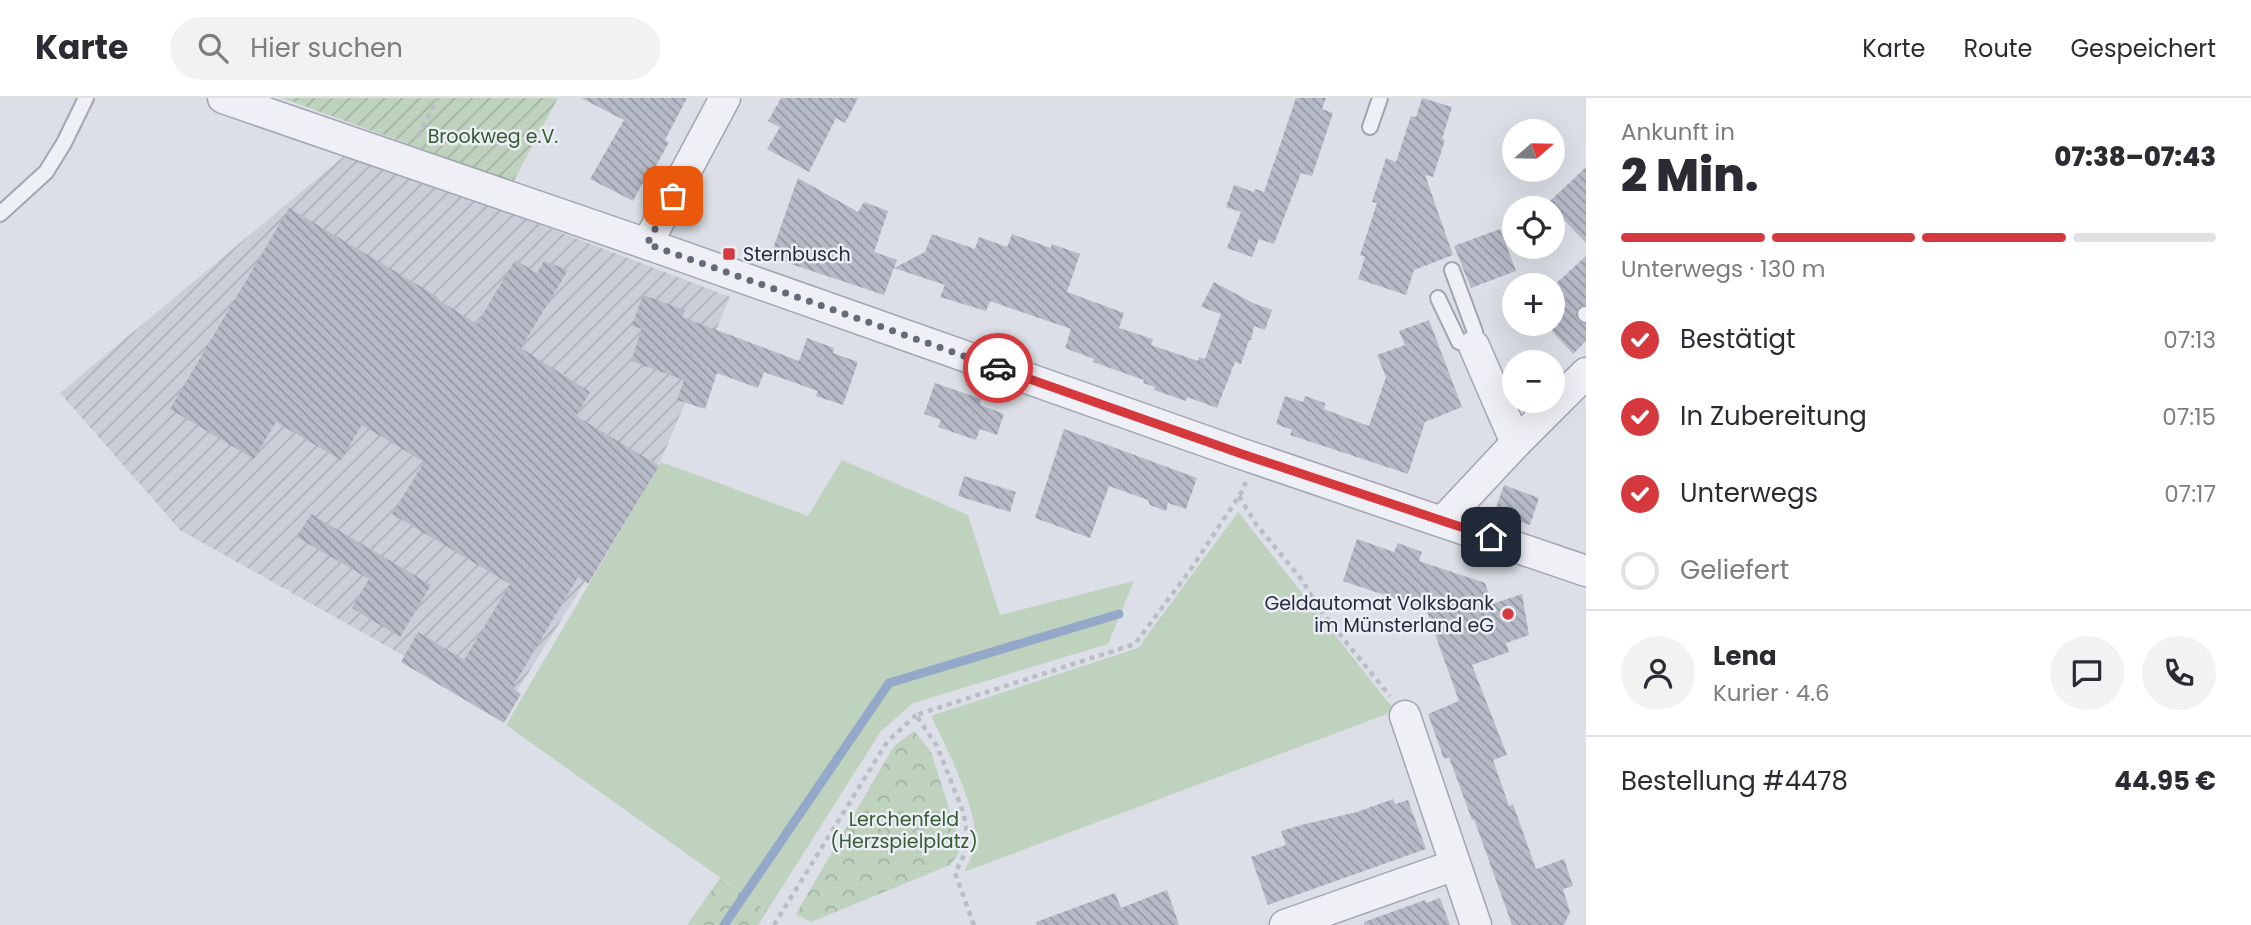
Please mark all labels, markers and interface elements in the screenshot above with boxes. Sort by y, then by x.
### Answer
search box [170,17,660,80]
text: Karte [35,24,128,71]
icon: search [194,29,232,67]
text: Hier suchen [250,30,403,66]
text: Karte [1862,32,1925,65]
text: Route [1963,32,2032,65]
text: Gespeichert [2070,32,2216,65]
text: Ankunft in [1621,116,1735,148]
north arrow [1502,119,1564,182]
map controls [1502,119,1565,413]
park label: Brookweg e.V. [428,123,558,150]
text: 07:38–07:43 [2054,139,2216,175]
text: 2 Min. [1621,143,1759,207]
pin [643,166,703,226]
icon: bag [654,177,692,215]
button: locate [1502,196,1565,259]
place label: Sternbusch [743,241,851,268]
marker: Sternbusch [721,246,737,262]
text: Unterwegs · 130 m [1621,253,1825,285]
button: + [1502,273,1565,336]
icon: check [1621,321,1659,359]
text: Bestätigt [1680,321,1796,357]
text: 07:13 [2163,324,2216,356]
courier [963,333,1033,403]
icon: car [979,349,1017,387]
button: − [1502,350,1565,413]
icon: check [1621,398,1659,436]
text: In Zubereitung [1680,398,1867,434]
text: 07:15 [2162,401,2216,433]
icon: check [1621,475,1659,513]
text: Unterwegs [1680,475,1818,511]
text: 07:17 [2164,478,2216,510]
pin [1461,507,1521,567]
icon: home [1472,518,1510,556]
text: Geliefert [1680,552,1789,588]
place label: Geldautomat Volksbank im Münsterland eG [1264,590,1494,639]
marker: Geldautomat Volksbank im Münsterland eG [1500,606,1516,622]
button: person [1621,636,1695,710]
button: chat [2050,636,2124,710]
button: phone [2142,636,2216,710]
text: Lena [1713,638,1777,674]
text: Kurier · 4.6 [1713,677,1830,709]
text: Bestellung #4478 [1621,763,1848,799]
text: 44.95 € [2114,763,2216,799]
park label: Lerchenfeld (Herzspielplatz) [830,806,978,855]

